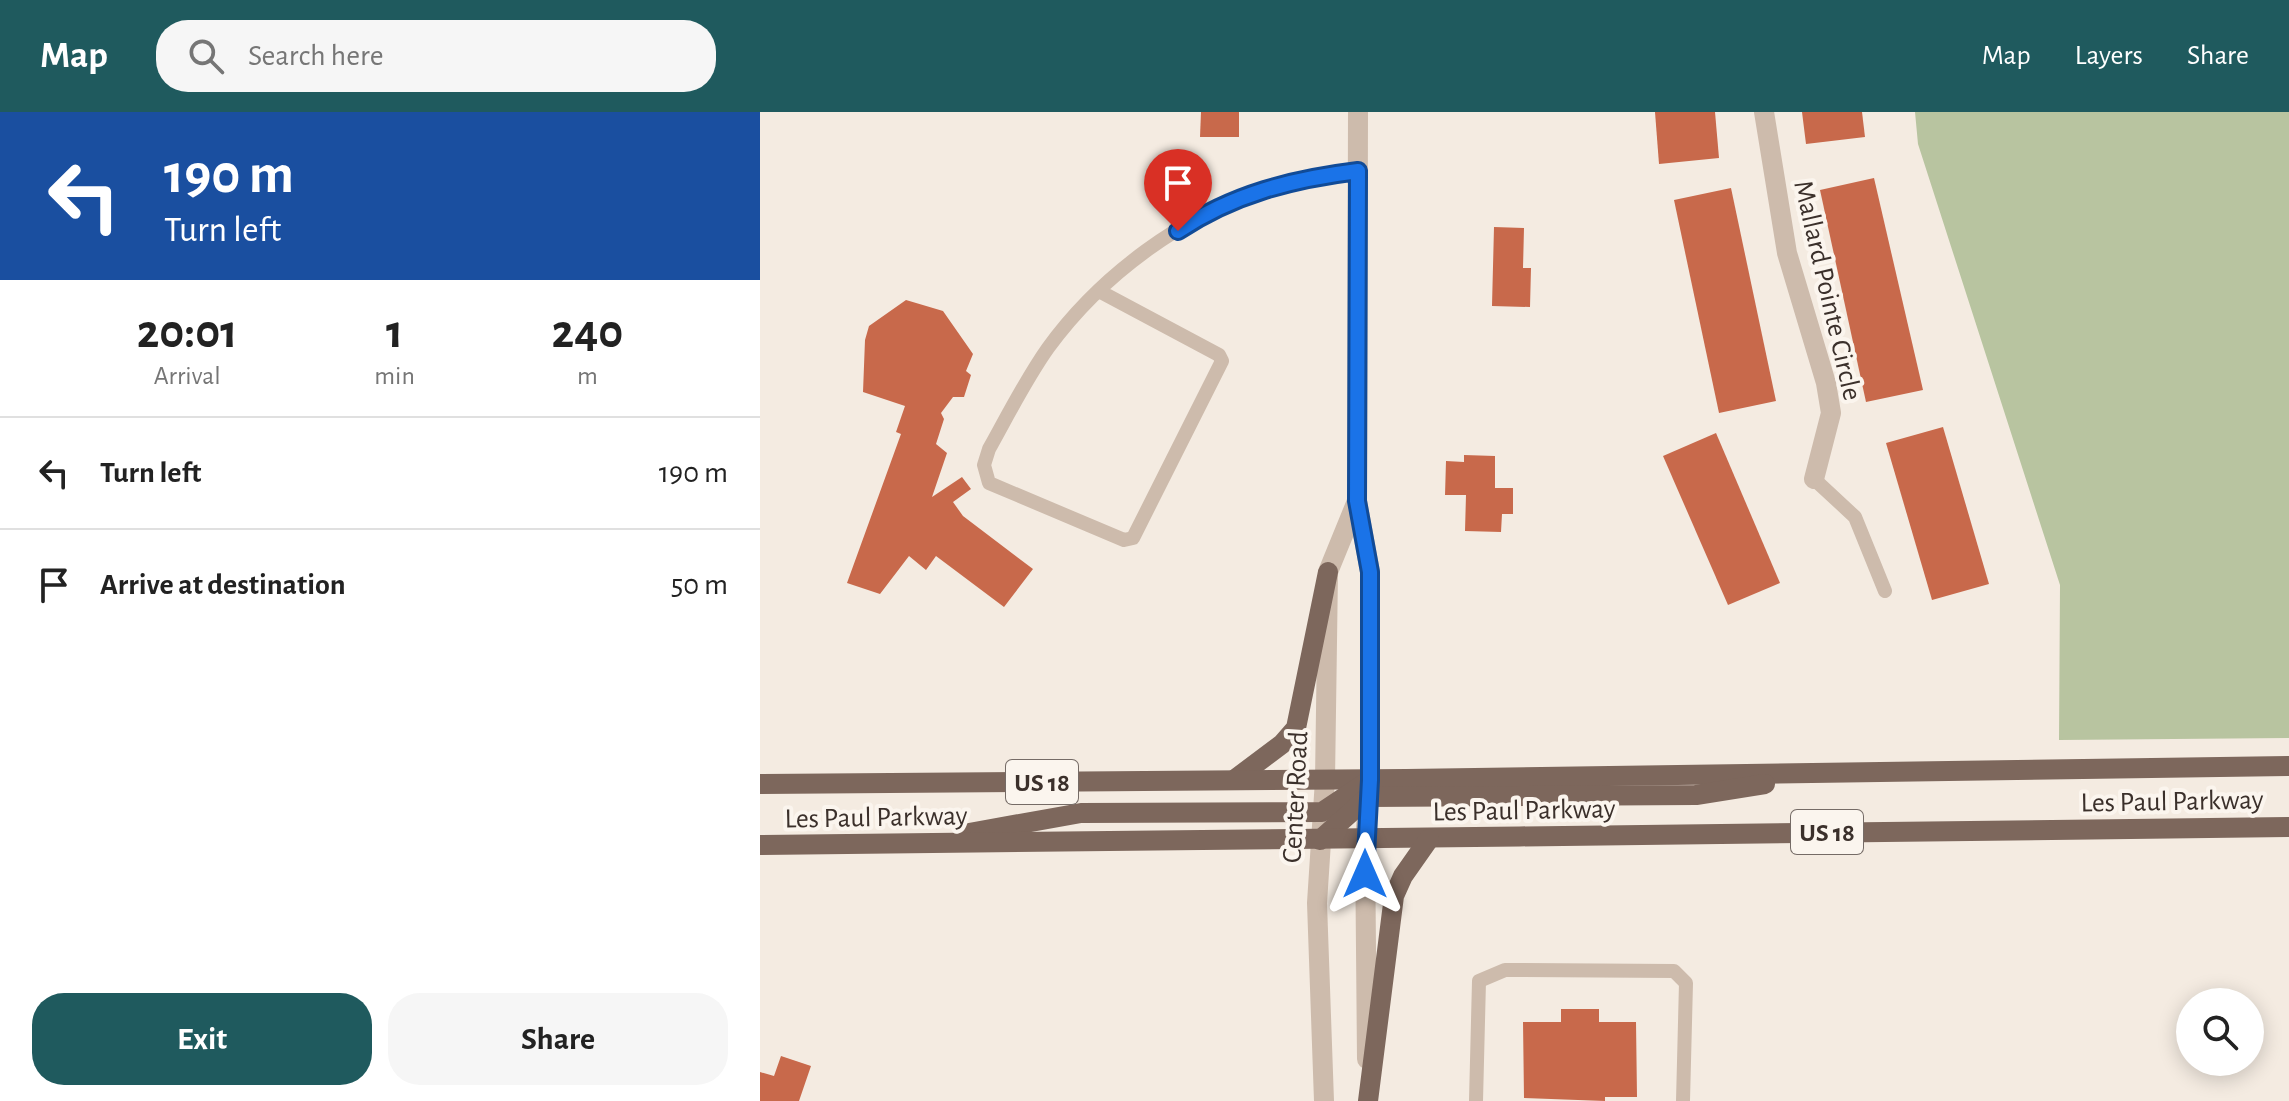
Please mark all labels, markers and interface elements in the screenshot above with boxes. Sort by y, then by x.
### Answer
search box [156,20,716,92]
icon: search [184,34,228,78]
text: Map [40,37,108,75]
text: Search here [248,41,384,71]
text: Map [1982,42,2031,70]
text: Layers [2075,42,2143,70]
text: Share [2187,42,2249,70]
icon: left [32,144,136,248]
text: 190 m [164,147,294,203]
pin [1144,149,1212,231]
icon: arrive [1156,161,1200,205]
street label: Mallard Pointe Circle [1788,178,1866,403]
text: Turn left [164,212,281,248]
text: 20:01 [137,309,238,357]
text: 1 [386,309,403,357]
text: 240 [552,309,623,357]
text: Arrival [154,363,221,389]
text: min [374,363,415,389]
text: m [577,363,598,389]
icon: left [32,451,76,495]
text: Turn left [100,458,201,488]
text: 190 m [659,458,728,488]
icon: arrive [32,563,76,607]
text: Arrive at destination [100,570,346,600]
text: 50 m [671,570,728,600]
street label: Center Road [1279,730,1313,864]
road number: US 18 [1006,760,1078,804]
street label: Les Paul Parkway [2080,786,2264,818]
street label: Les Paul Parkway [1432,795,1616,827]
street label: Les Paul Parkway [784,802,968,834]
road number: US 18 [1791,810,1863,854]
position arrow [1323,832,1407,916]
map controls [2176,988,2264,1076]
button: search [2176,988,2264,1076]
button: Exit [32,993,372,1085]
button: Share [388,993,728,1085]

